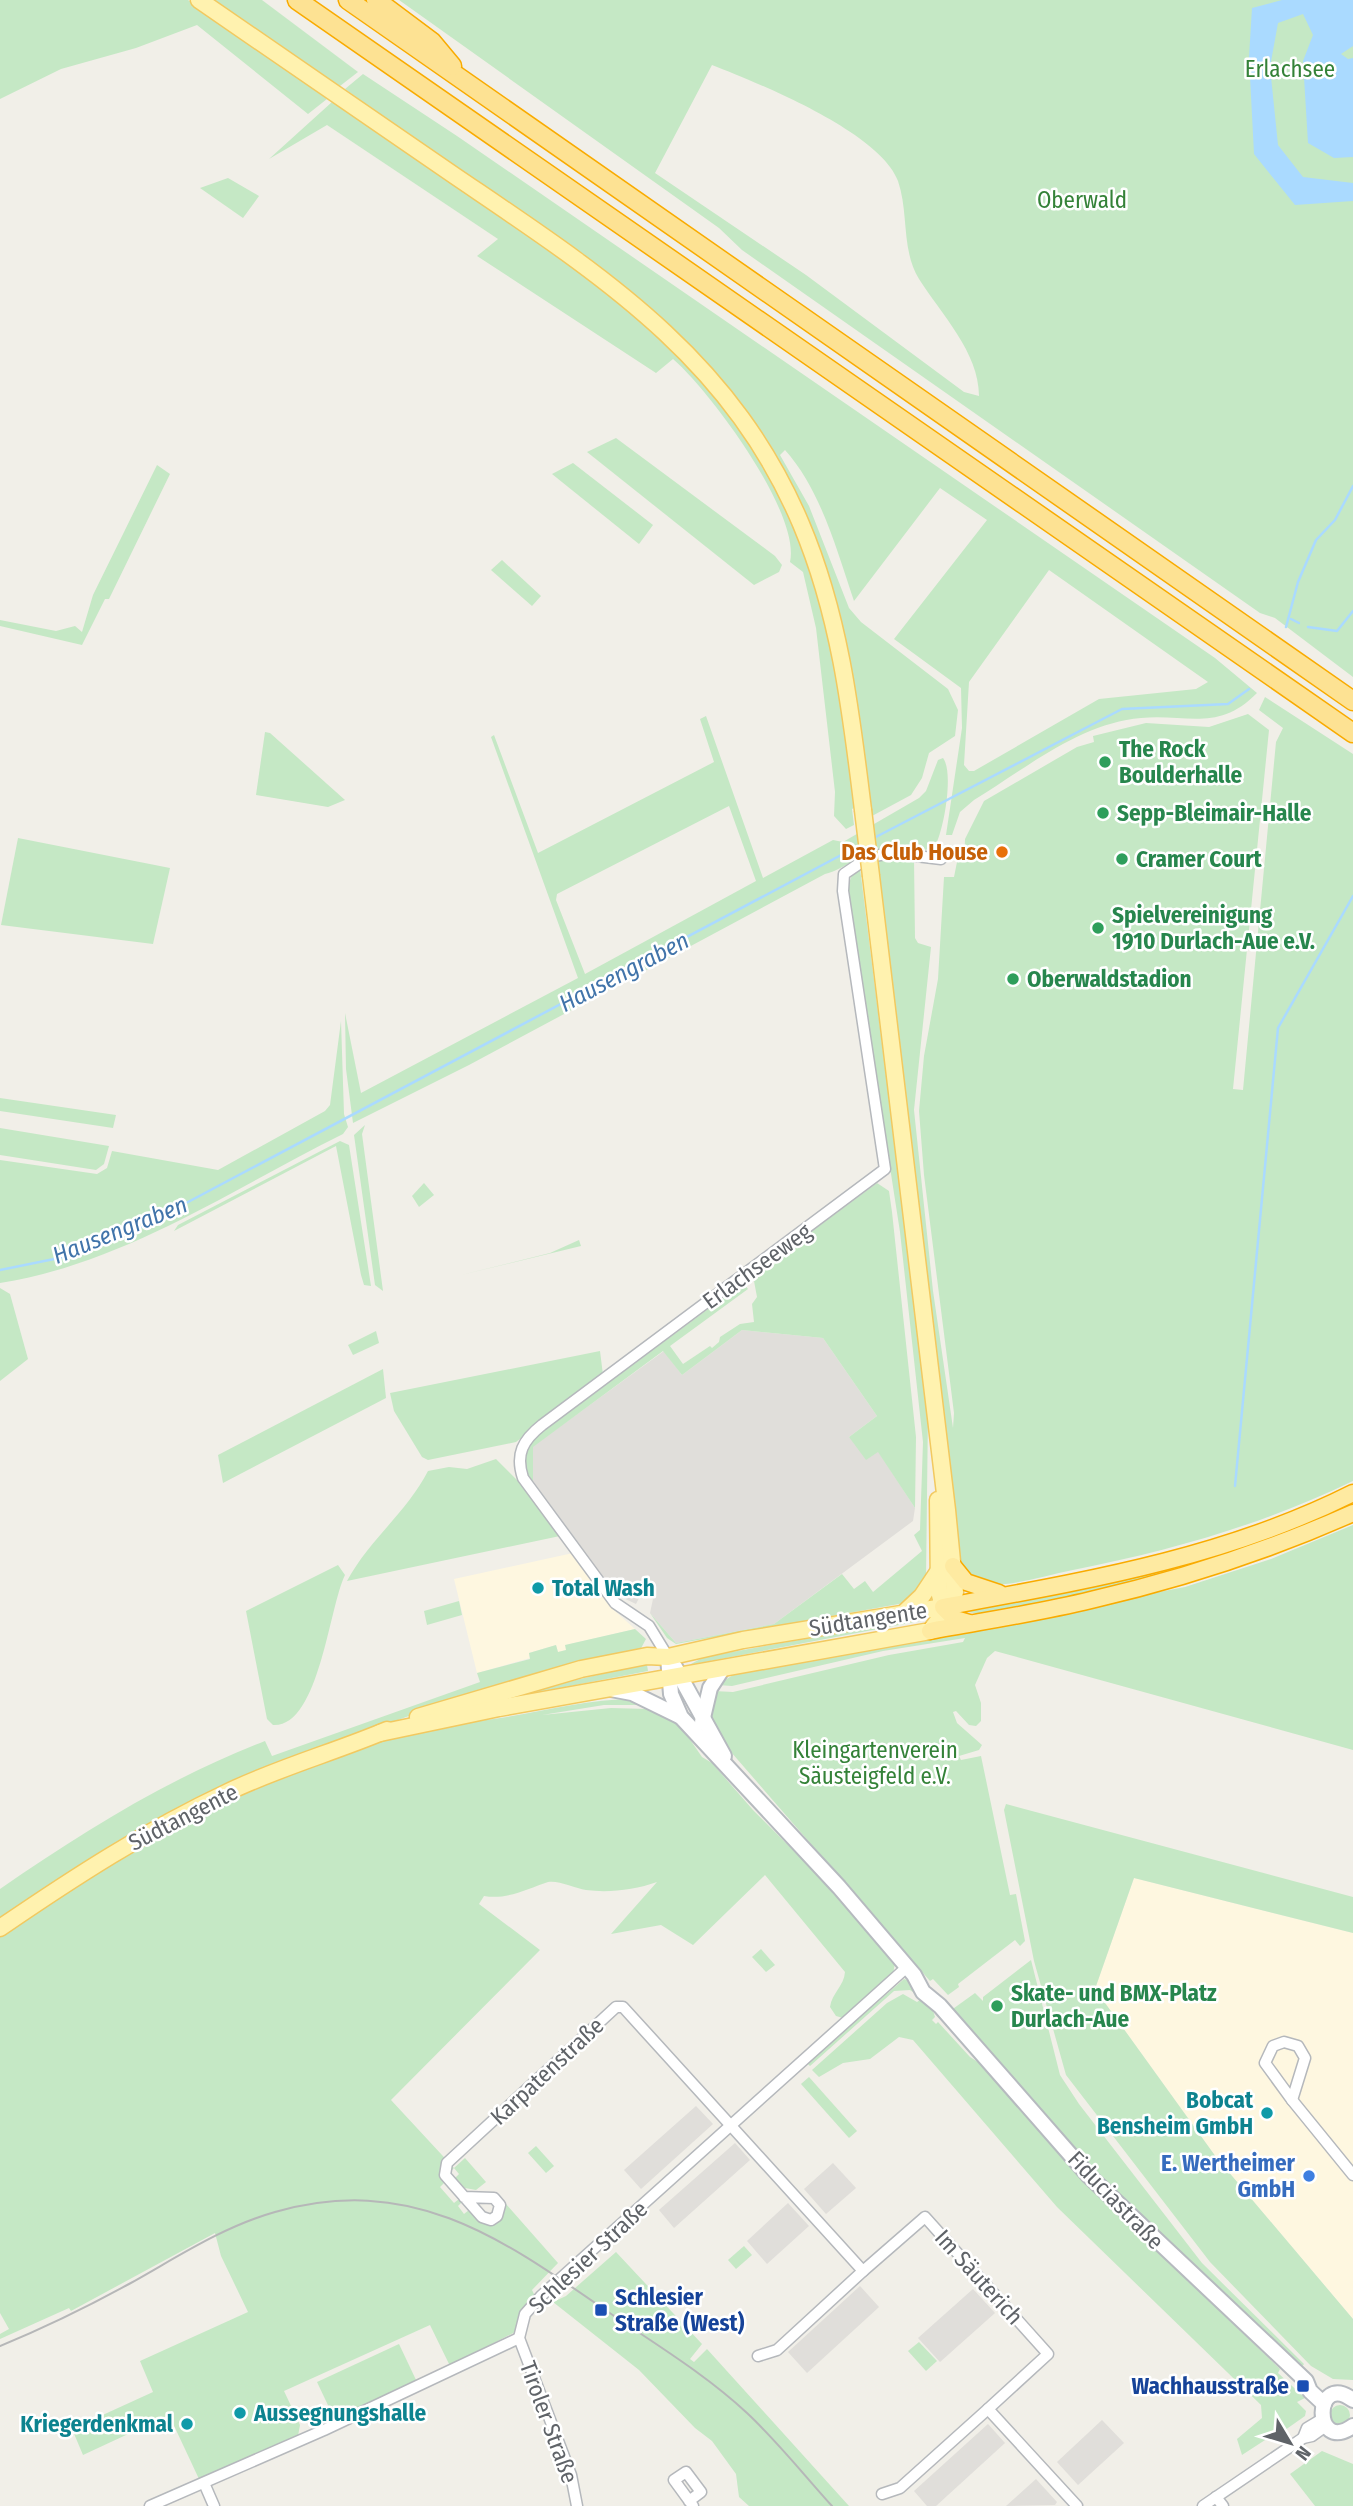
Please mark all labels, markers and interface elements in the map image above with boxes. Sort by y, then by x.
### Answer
park label: Erlachsee [1245,55,1335,83]
park label: Oberwald [1037,186,1127,214]
place label: The Rock Boulderhalle [1119,735,1243,789]
marker: The Rock Boulderhalle [1097,754,1113,770]
place label: Sepp-Bleimair-Halle [1117,799,1312,827]
marker: Sepp-Bleimair-Halle [1095,805,1111,821]
place label: Das Club House [841,838,988,866]
marker: Das Club House [994,844,1010,860]
place label: Cramer Court [1136,845,1263,873]
marker: Cramer Court [1114,851,1130,867]
place label: Spielvereinigung 1910 Durlach-Aue e.V. [1112,901,1315,955]
marker: Spielvereinigung 1910 Durlach-Aue e.V. [1090,920,1106,936]
water label: Hausengraben [554,926,694,1018]
place label: Oberwaldstadion [1027,965,1192,993]
marker: Oberwaldstadion [1005,971,1021,987]
water label: Hausengraben [49,1190,191,1270]
street label: Erlachseeweg [697,1217,817,1315]
place label: Total Wash [552,1574,655,1602]
marker: Total Wash [530,1580,546,1596]
street label: Südtangente [807,1596,929,1642]
park label: Kleingartenverein Säusteigfeld e.V. [792,1736,958,1790]
street label: Südtangente [124,1778,242,1856]
place label: Skate- und BMX-Platz Durlach-Aue [1011,1979,1217,2033]
marker: Skate- und BMX-Platz Durlach-Aue [989,1998,1005,2014]
street label: Karpatenstraße [484,2011,610,2131]
place label: Bobcat Bensheim GmbH [1097,2086,1254,2140]
marker: Bobcat Bensheim GmbH [1259,2105,1275,2121]
street label: Fiduciastraße [1062,2145,1170,2255]
place label: E. Wertheimer GmbH [1161,2149,1296,2203]
marker: E. Wertheimer GmbH [1301,2168,1317,2184]
street label: Schlesier Straße [523,2195,653,2319]
street label: Im Säuterich [929,2224,1029,2330]
place label: Schlesier Straße (West) [615,2283,745,2337]
marker: Schlesier Straße (West) [593,2302,609,2318]
street label: Tiroler Straße [514,2357,584,2487]
place label: Wachhausstraße [1131,2372,1289,2400]
marker: Wachhausstraße [1295,2378,1311,2394]
place label: Aussegnungshalle [253,2399,427,2427]
marker: Aussegnungshalle [232,2405,248,2421]
north arrow [1255,2408,1325,2478]
place label: Kriegerdenkmal [20,2410,174,2438]
marker: Kriegerdenkmal [179,2416,195,2432]
text: N [1290,2442,1316,2465]

